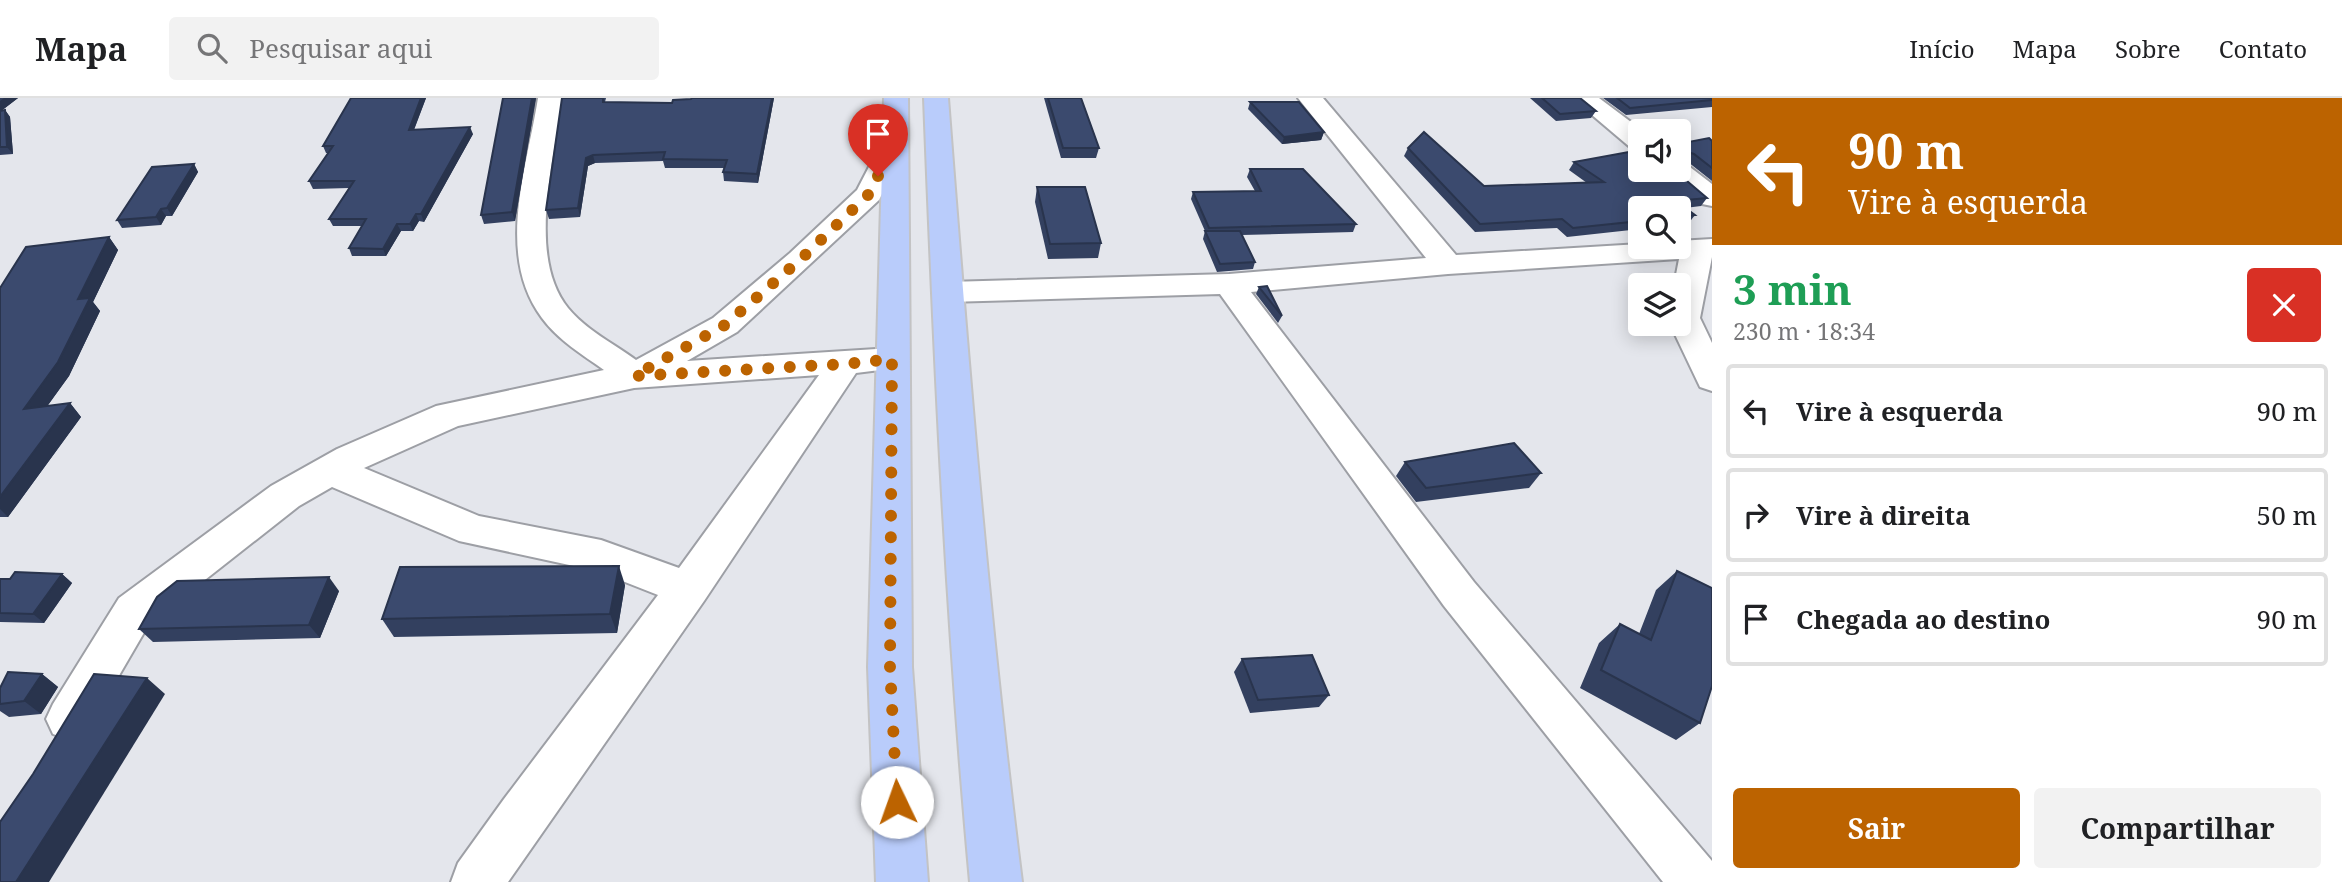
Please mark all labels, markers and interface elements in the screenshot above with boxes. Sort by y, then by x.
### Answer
search box [169,17,659,80]
text: Mapa [35,26,127,71]
icon: search [193,29,231,67]
text: Pesquisar aqui [249,30,432,66]
text: Início [1909,32,1975,65]
text: Mapa [2013,32,2077,65]
text: Sobre [2115,32,2181,65]
text: Contato [2219,32,2307,65]
pin [848,104,908,176]
icon: arrive [859,115,897,153]
text: 90 m [1848,117,1964,183]
map controls [1628,119,1691,336]
button: sound [1628,119,1691,182]
icon: left [1733,126,1824,217]
text: Vire à esquerda [1848,180,2088,223]
button: search [1628,196,1691,259]
text: 3 min [1733,260,1852,317]
button: close [2247,268,2321,342]
button: layers [1628,273,1691,336]
text: 230 m · 18:34 [1733,315,1875,347]
icon: left [1737,392,1775,430]
text: Vire à esquerda [1796,393,2003,429]
text: 90 m [2257,393,2317,429]
icon: right [1737,496,1775,534]
text: Vire à direita [1796,497,1971,533]
text: 50 m [2257,497,2317,533]
icon: arrive [1737,600,1775,638]
text: Chegada ao destino [1796,601,2051,637]
text: 90 m [2257,601,2317,637]
position arrow [860,765,934,839]
button: Sair [1733,788,2020,868]
button: Compartilhar [2034,788,2321,868]

